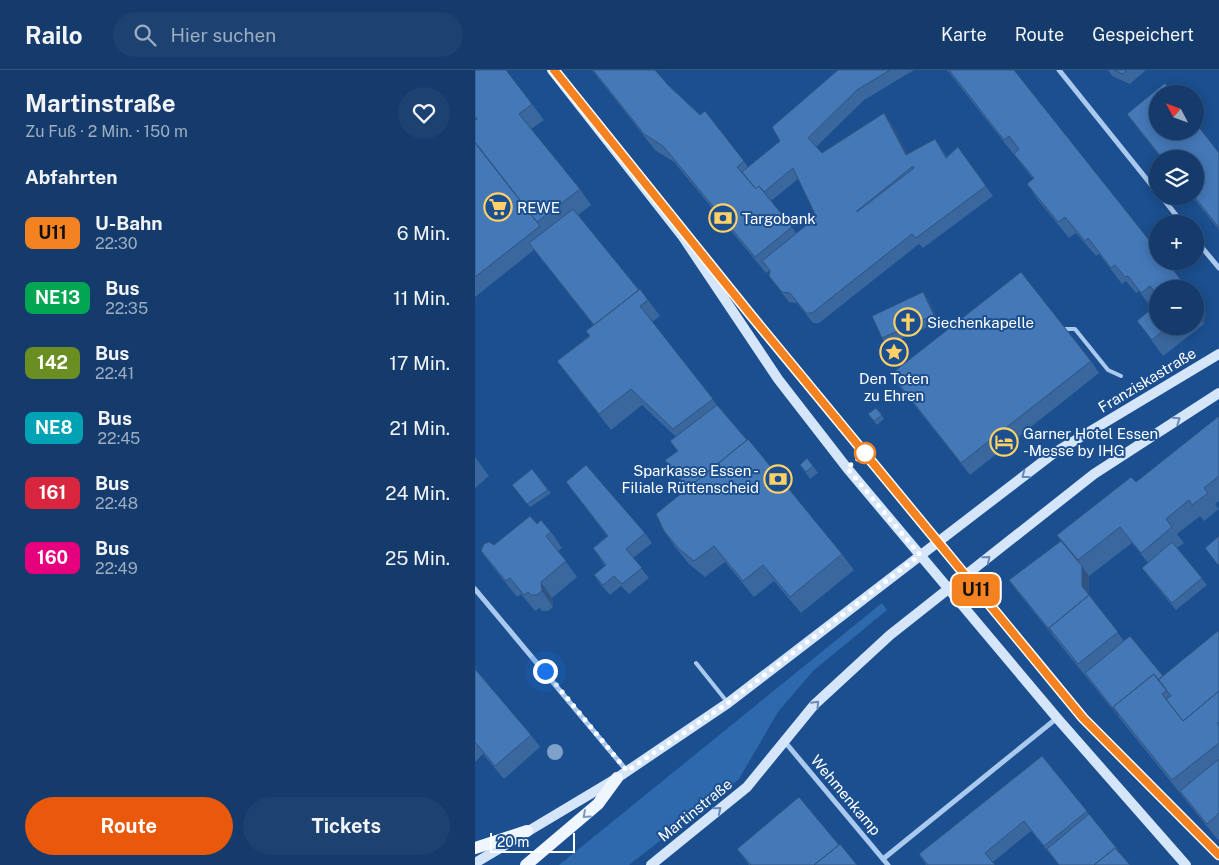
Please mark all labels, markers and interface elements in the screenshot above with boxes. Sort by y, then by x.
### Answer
search box [113,12,463,57]
text: Railo [25,21,83,49]
icon: search [131,21,159,49]
text: Hier suchen [171,24,276,46]
text: Karte [941,24,987,45]
text: Route [1015,24,1064,45]
text: Gespeichert [1092,24,1194,45]
north arrow [1149,85,1204,140]
map controls [1149,85,1204,335]
button: heart [398,87,450,139]
text: Martinstraße [25,89,176,117]
text: Zu Fuß · 2 Min. · 150 m [25,122,188,141]
button: layers [1149,150,1204,205]
text: Abfahrten [25,166,117,188]
supermarket icon: REWE [483,192,513,222]
place label: REWE [517,199,560,216]
bank icon: Targobank [708,203,738,233]
place label: Targobank [742,210,816,227]
text: U-Bahn [95,212,163,234]
button: + [1149,215,1204,270]
text: U11 [38,222,67,243]
text: 6 Min. [397,222,450,244]
text: 22:30 [95,234,137,253]
text: Bus [105,277,140,299]
button: − [1149,280,1204,335]
text: NE13 [35,287,80,308]
text: 11 Min. [393,287,450,309]
text: 22:35 [105,299,148,318]
church icon: Siechenkapelle [893,307,923,337]
place label: Siechenkapelle [927,314,1034,331]
place icon: Den Toten zu Ehren [879,337,909,367]
text: Bus [95,342,129,364]
street label: Franziskastraße [1095,344,1199,416]
text: 142 [37,352,68,373]
text: 17 Min. [389,352,450,374]
text: 22:41 [95,364,134,383]
place label: Den Toten zu Ehren [859,370,929,404]
text: Bus [98,407,132,429]
text: NE8 [35,417,73,438]
text: 21 Min. [389,417,450,439]
one-way arrow [1171,417,1181,426]
place label: Garner Hotel Essen -Messe by IHG [1023,425,1158,459]
hotel icon: Garner Hotel Essen -Messe by IHG [989,427,1019,457]
text: 22:45 [98,429,140,448]
unlabelled marker [854,442,876,464]
place label: Sparkasse Essen - Filiale Rüttenscheid [622,462,759,496]
bank icon: Sparkasse Essen - Filiale Rüttenscheid [763,464,793,494]
one-way arrow [1021,469,1031,478]
text: Bus [95,472,129,494]
text: 161 [39,482,66,503]
text: 24 Min. [385,482,450,504]
text: 22:48 [95,494,138,513]
text: Bus [95,537,129,559]
text: 160 [37,547,68,568]
text: 25 Min. [385,547,450,569]
one-way arrow [981,556,990,564]
text: 22:49 [95,559,138,578]
line badge: U11 [947,574,1005,606]
text: U11 [962,579,990,600]
your location [533,659,558,684]
one-way arrow [810,701,819,710]
street label: Wehmenkamp [808,751,884,839]
street label: Martinstraße [655,775,735,845]
button: Route [25,797,233,855]
button: Tickets [243,797,450,855]
one-way arrow [712,808,721,816]
one-way arrow [583,809,592,818]
scale bar [490,830,575,853]
text: 20 m [497,834,529,850]

